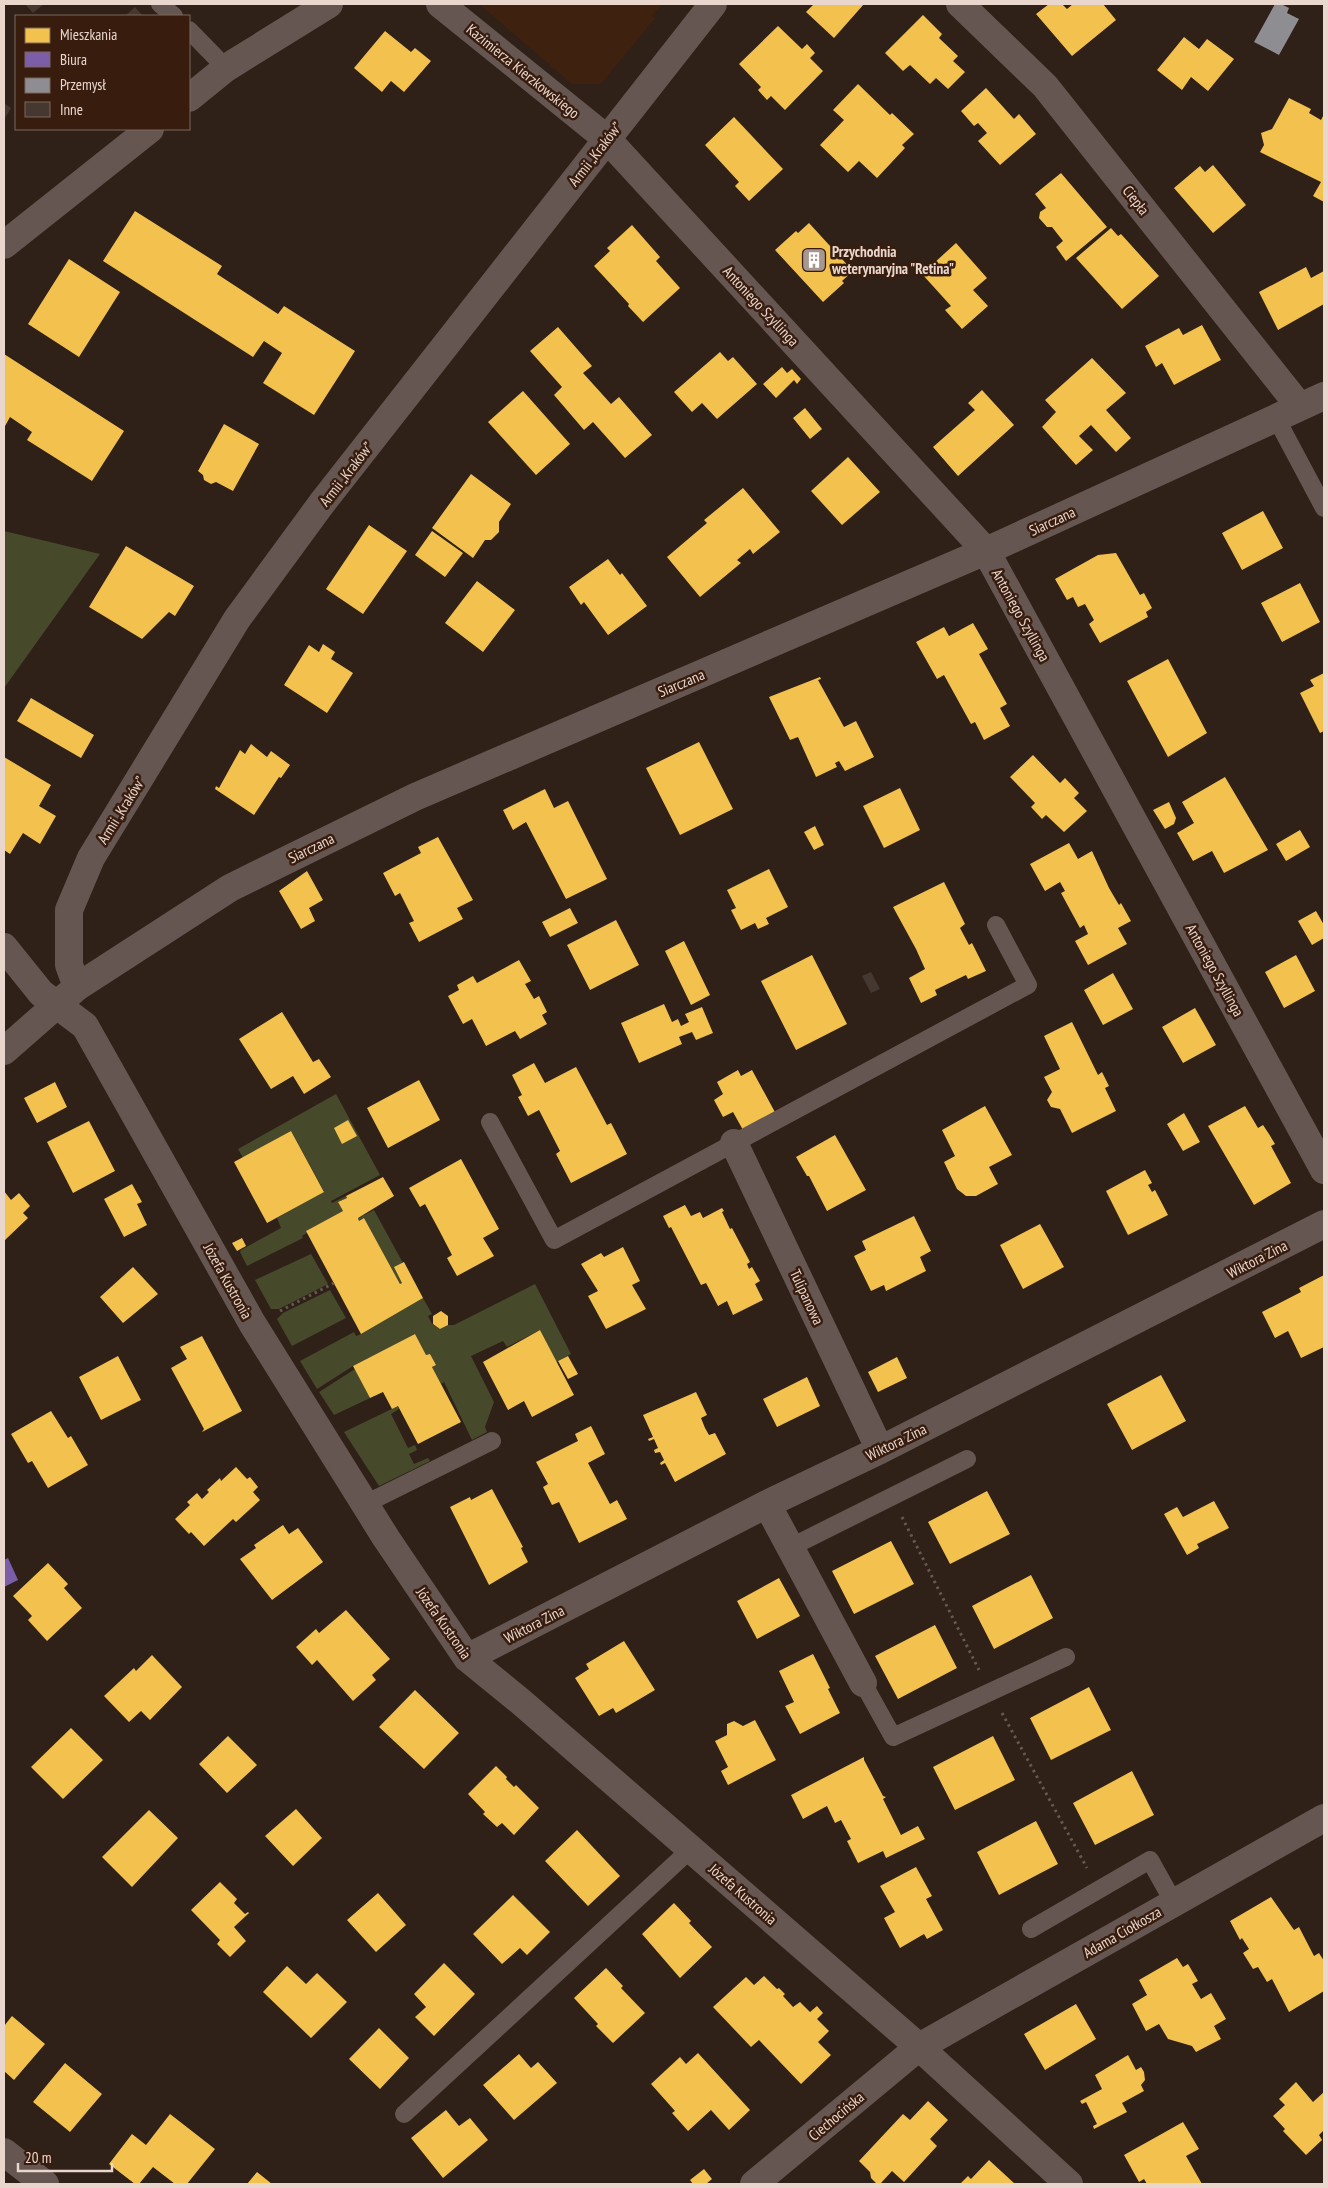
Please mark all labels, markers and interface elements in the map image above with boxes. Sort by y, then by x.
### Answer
legend [15,15,190,130]
street label: Kazimierza Kierzkowskiego [463,20,583,122]
text: Mieszkania [60,25,117,44]
text: Biura [60,50,87,69]
text: Przemysł [60,75,106,94]
text: Inne [60,100,83,119]
street label: Armii „Kraków” [564,118,626,190]
street label: Ciepła [1119,181,1153,219]
place label: Przychodnia weterynaryjna "Retina" [831,242,954,278]
building icon: Przychodnia weterynaryjna "Retina" [801,247,827,273]
street label: Antoniego Szyllinga [719,262,803,350]
street label: Armii „Kraków” [315,438,377,510]
street label: Siarczana [1026,502,1078,540]
street label: Antoniego Szyllinga [988,565,1054,665]
street label: Siarczana [655,665,707,701]
street label: Armii „Kraków” [93,773,149,847]
street label: Siarczana [285,829,337,867]
street label: Antoniego Szyllinga [1182,920,1248,1020]
street label: Wiktora Zina [1224,1236,1290,1282]
street label: Józefa Kustronia [199,1239,257,1322]
street label: Tulipanowa [786,1266,828,1328]
street label: Wiktora Zina [863,1419,929,1465]
street label: Józefa Kustronia [412,1582,476,1663]
street label: Wiktora Zina [501,1601,567,1647]
street label: Józefa Kustronia [704,1859,781,1929]
street label: Adama Ciołkosza [1079,1902,1165,1962]
street label: Ciechocińska [804,2087,868,2145]
scale bar [18,2140,111,2172]
text: 20 m [25,2148,51,2167]

